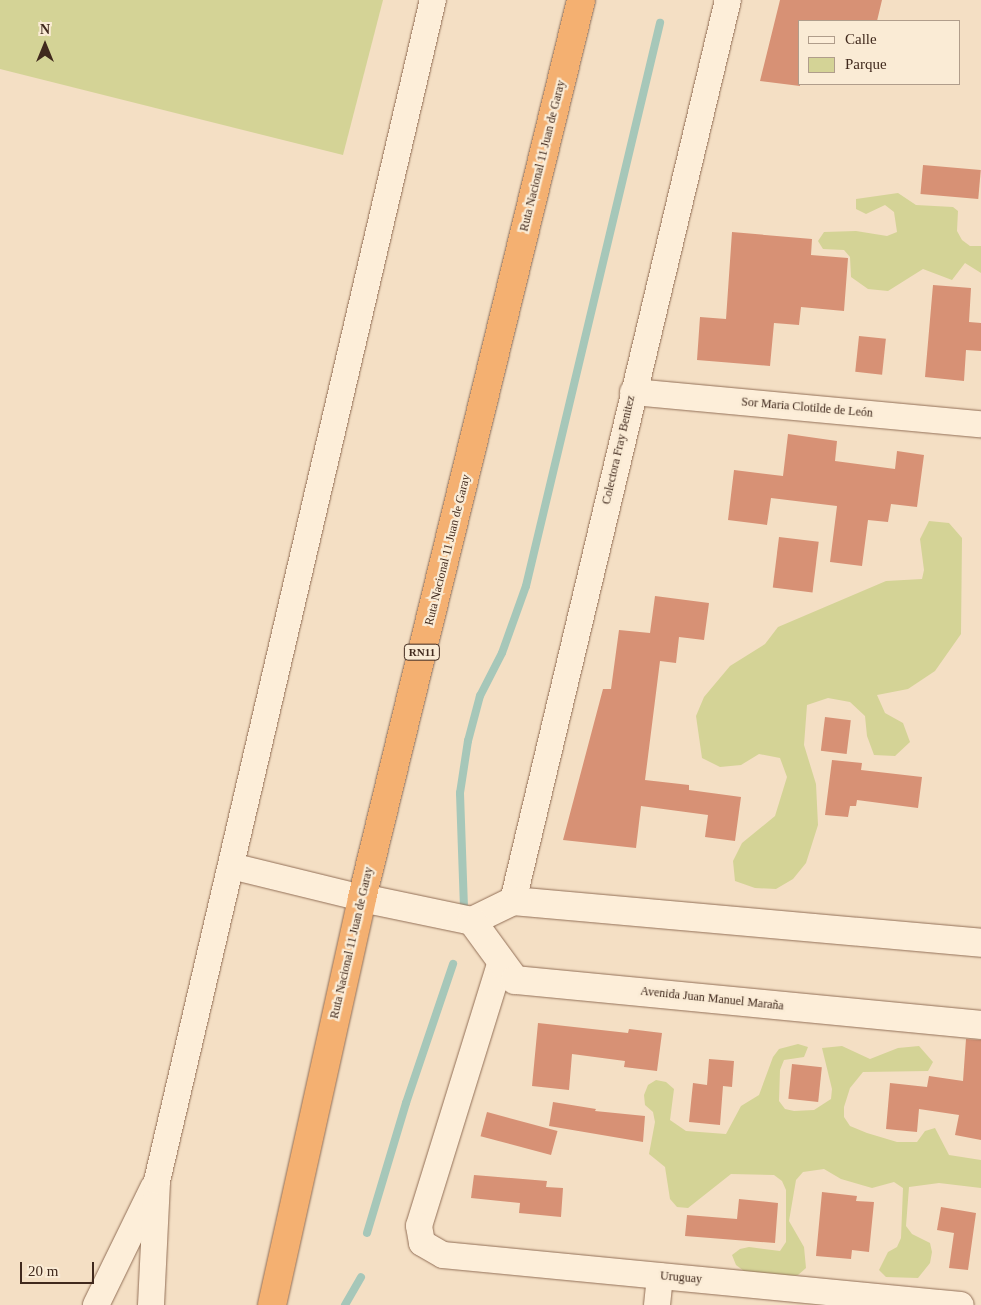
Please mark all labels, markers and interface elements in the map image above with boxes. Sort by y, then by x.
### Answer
north arrow [20,20,70,70]
legend [798,20,961,85]
text: N [40,22,50,37]
text: Calle [845,31,877,47]
text: Parque [845,56,887,72]
street label: Ruta Nacional 11 Juan de Garay [517,79,569,233]
street label: Colectora Fray Benitez [599,394,639,506]
street label: Sor Maria Clotilde de León [741,395,873,421]
street label: Ruta Nacional 11 Juan de Garay [422,473,474,627]
road number: RN11 [403,644,441,660]
street label: Ruta Nacional 11 Juan de Garay [328,866,376,1020]
street label: Avenida Juan Manuel Maraña [640,984,784,1014]
scale bar [22,1252,96,1284]
text: 20 m [28,1263,58,1279]
street label: Uruguay [659,1269,703,1287]

